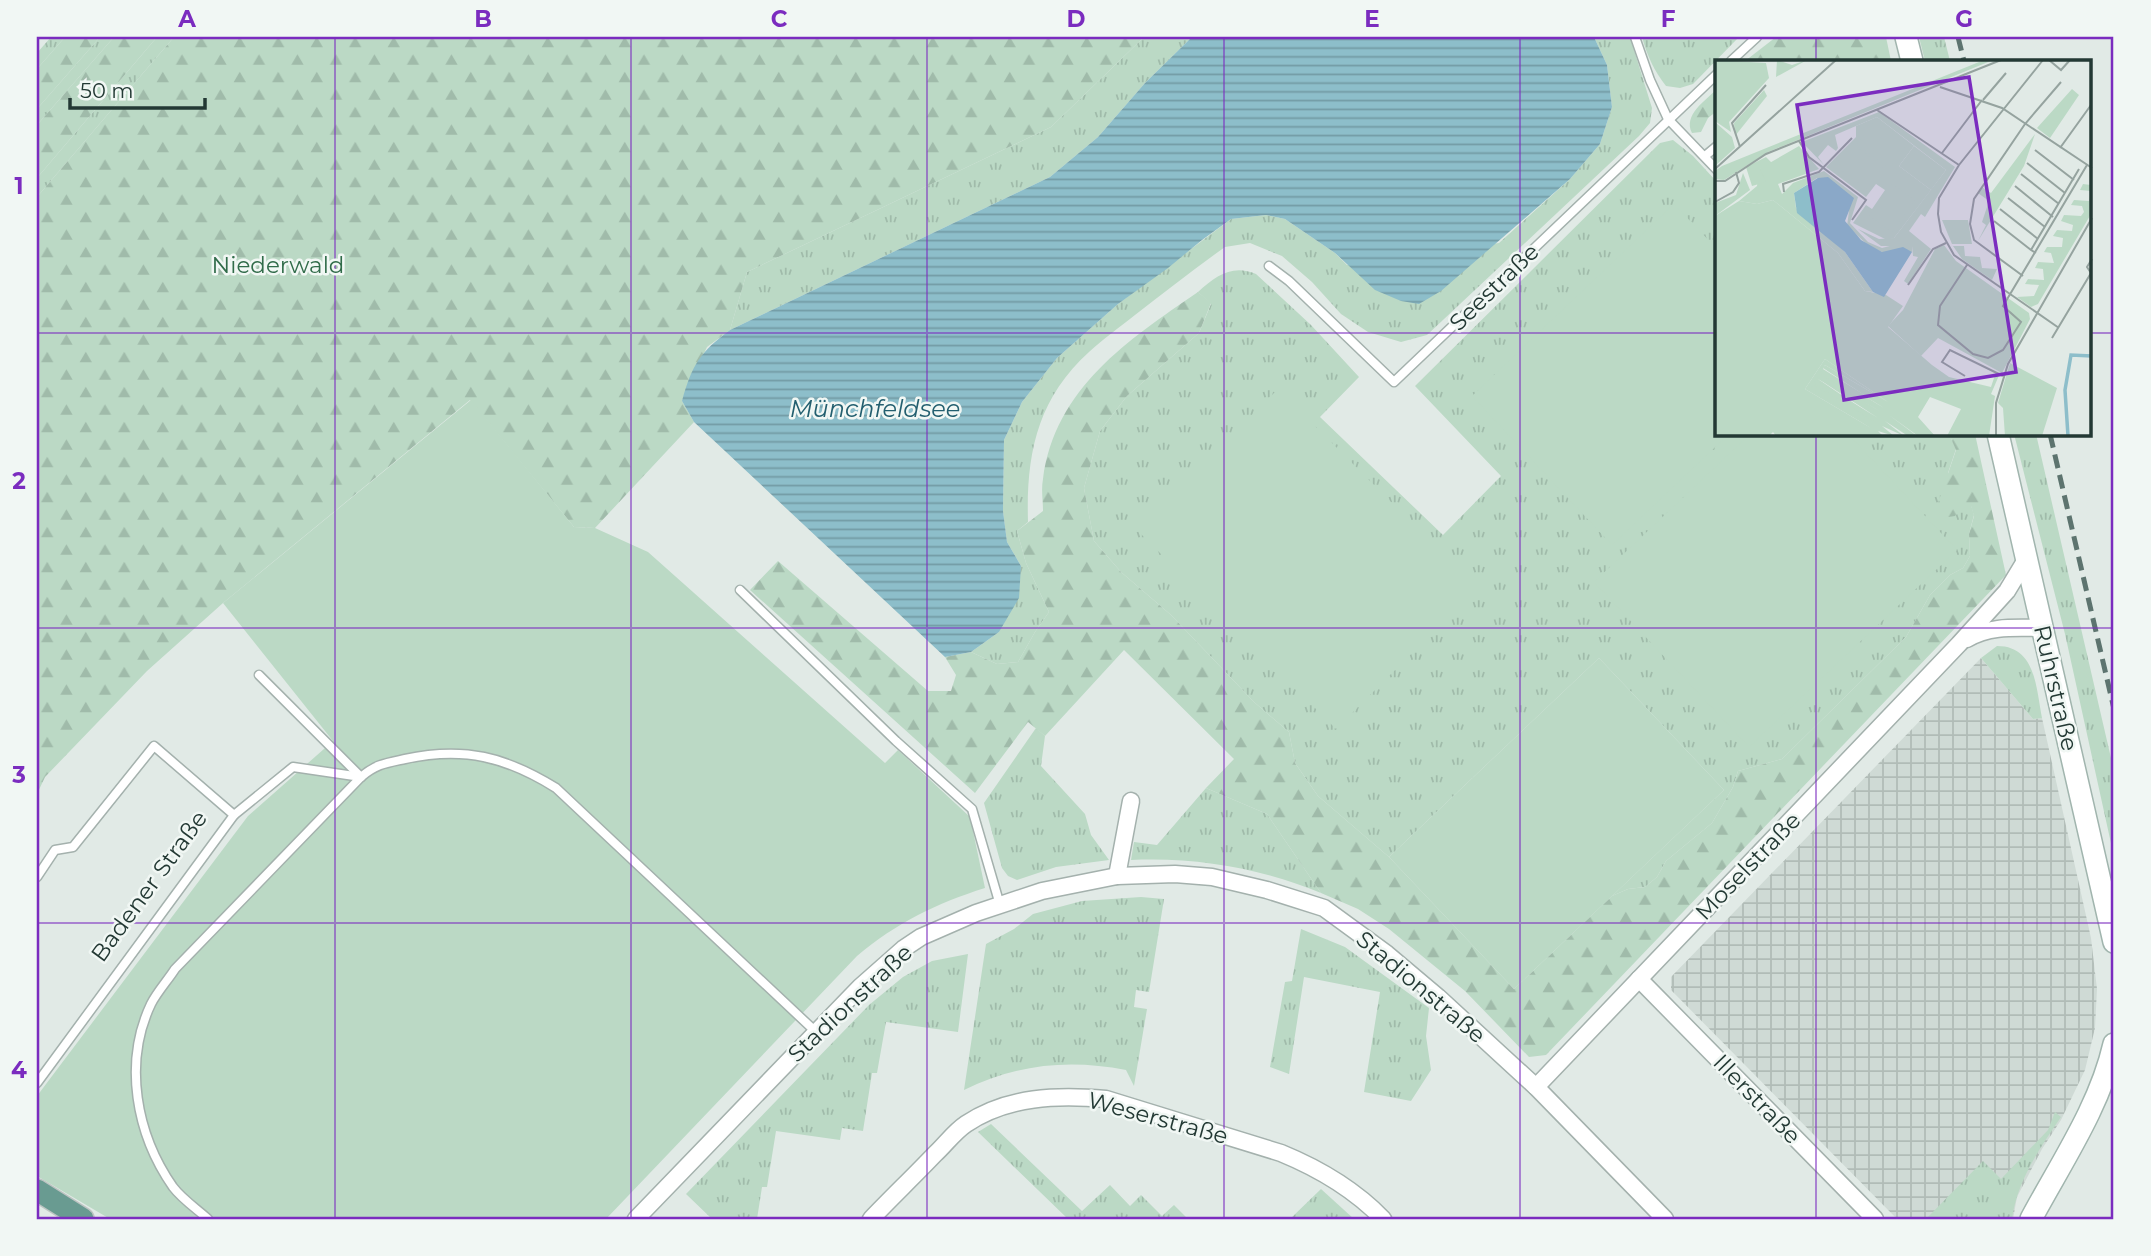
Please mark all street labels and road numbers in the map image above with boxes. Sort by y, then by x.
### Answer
street label: Seestraße [1443,237,1545,337]
street label: Ruhrstraße [2028,622,2084,754]
street label: Badener Straße [85,805,213,967]
street label: Moselstraße [1690,806,1806,926]
street label: Stadionstraße [1351,925,1491,1049]
street label: Stadionstraße [782,938,918,1068]
street label: Illerstraße [1707,1048,1807,1150]
street label: Weserstraße [1085,1086,1231,1150]

